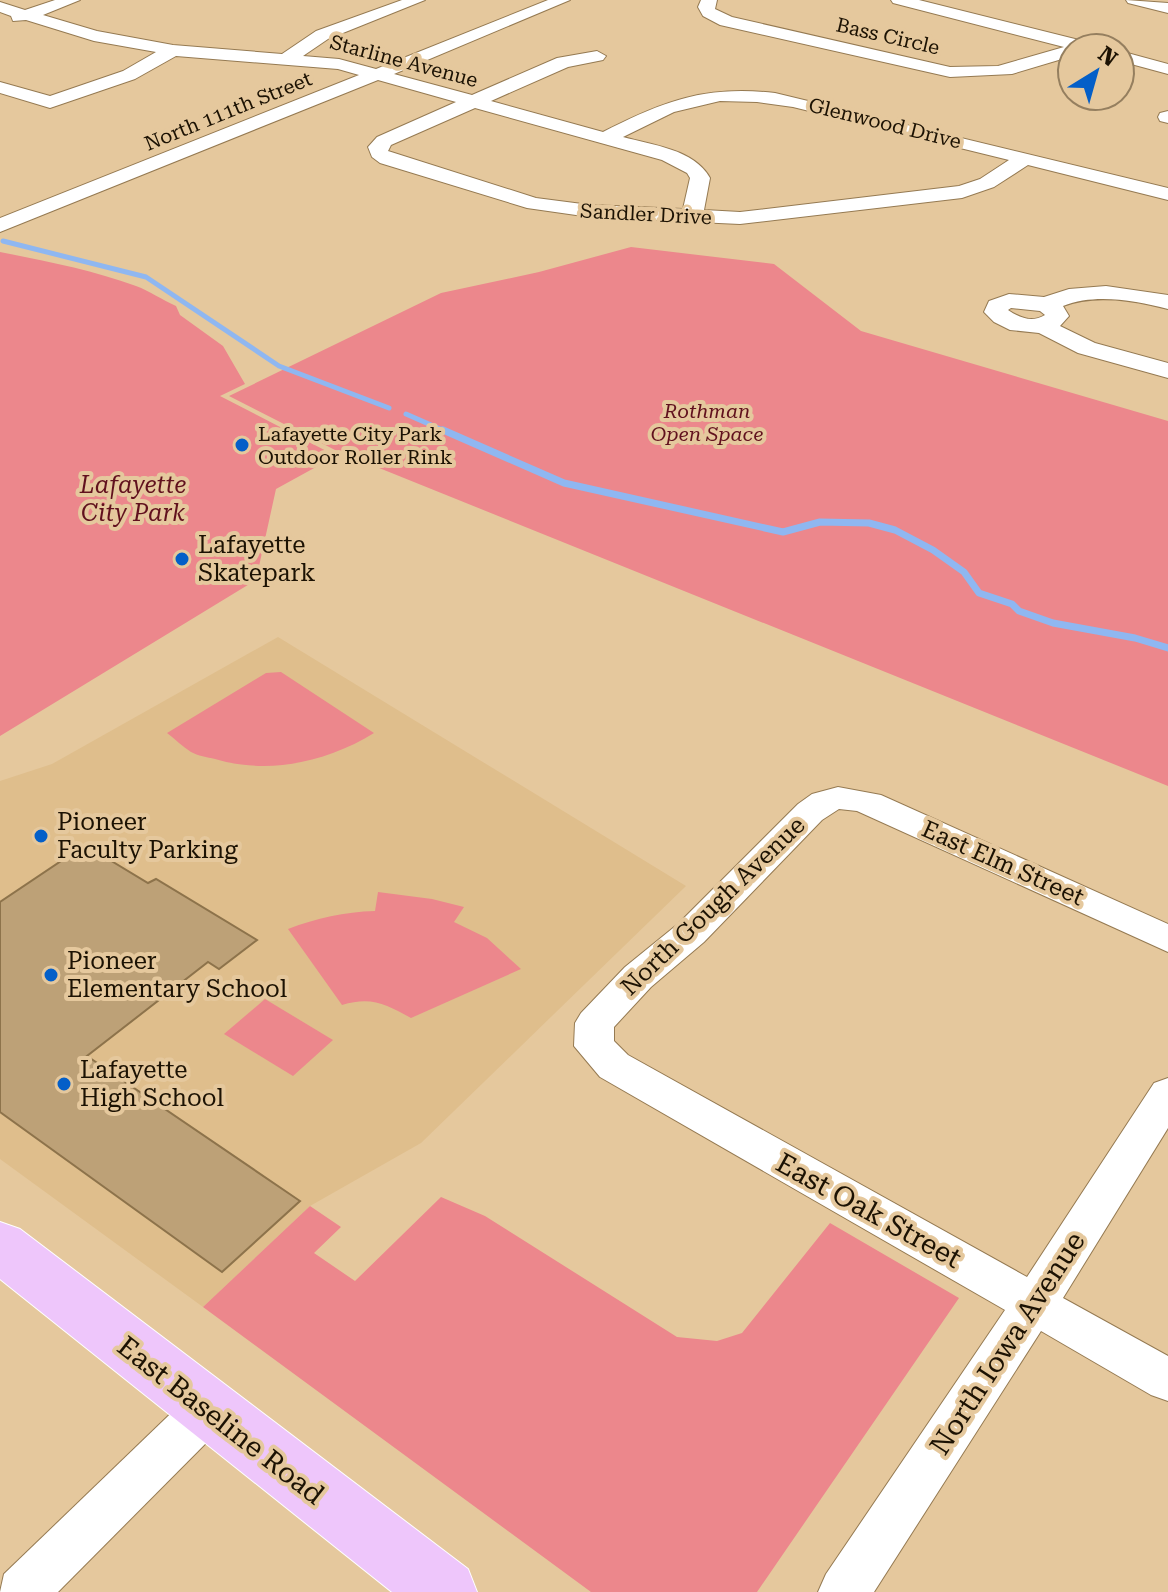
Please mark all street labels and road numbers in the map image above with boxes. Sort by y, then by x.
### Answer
street label: Bass Circle [834,12,942,60]
street label: Starline Avenue [327,30,481,92]
street label: North 111th Street [141,66,316,156]
street label: Glenwood Drive [806,92,964,154]
street label: Sandler Drive [580,199,712,229]
street label: North Gough Avenue [615,811,811,1001]
street label: East Elm Street [918,815,1088,911]
street label: East Oak Street [770,1146,967,1275]
street label: North Iowa Avenue [923,1226,1092,1461]
street label: East Baseline Road [111,1330,331,1511]

